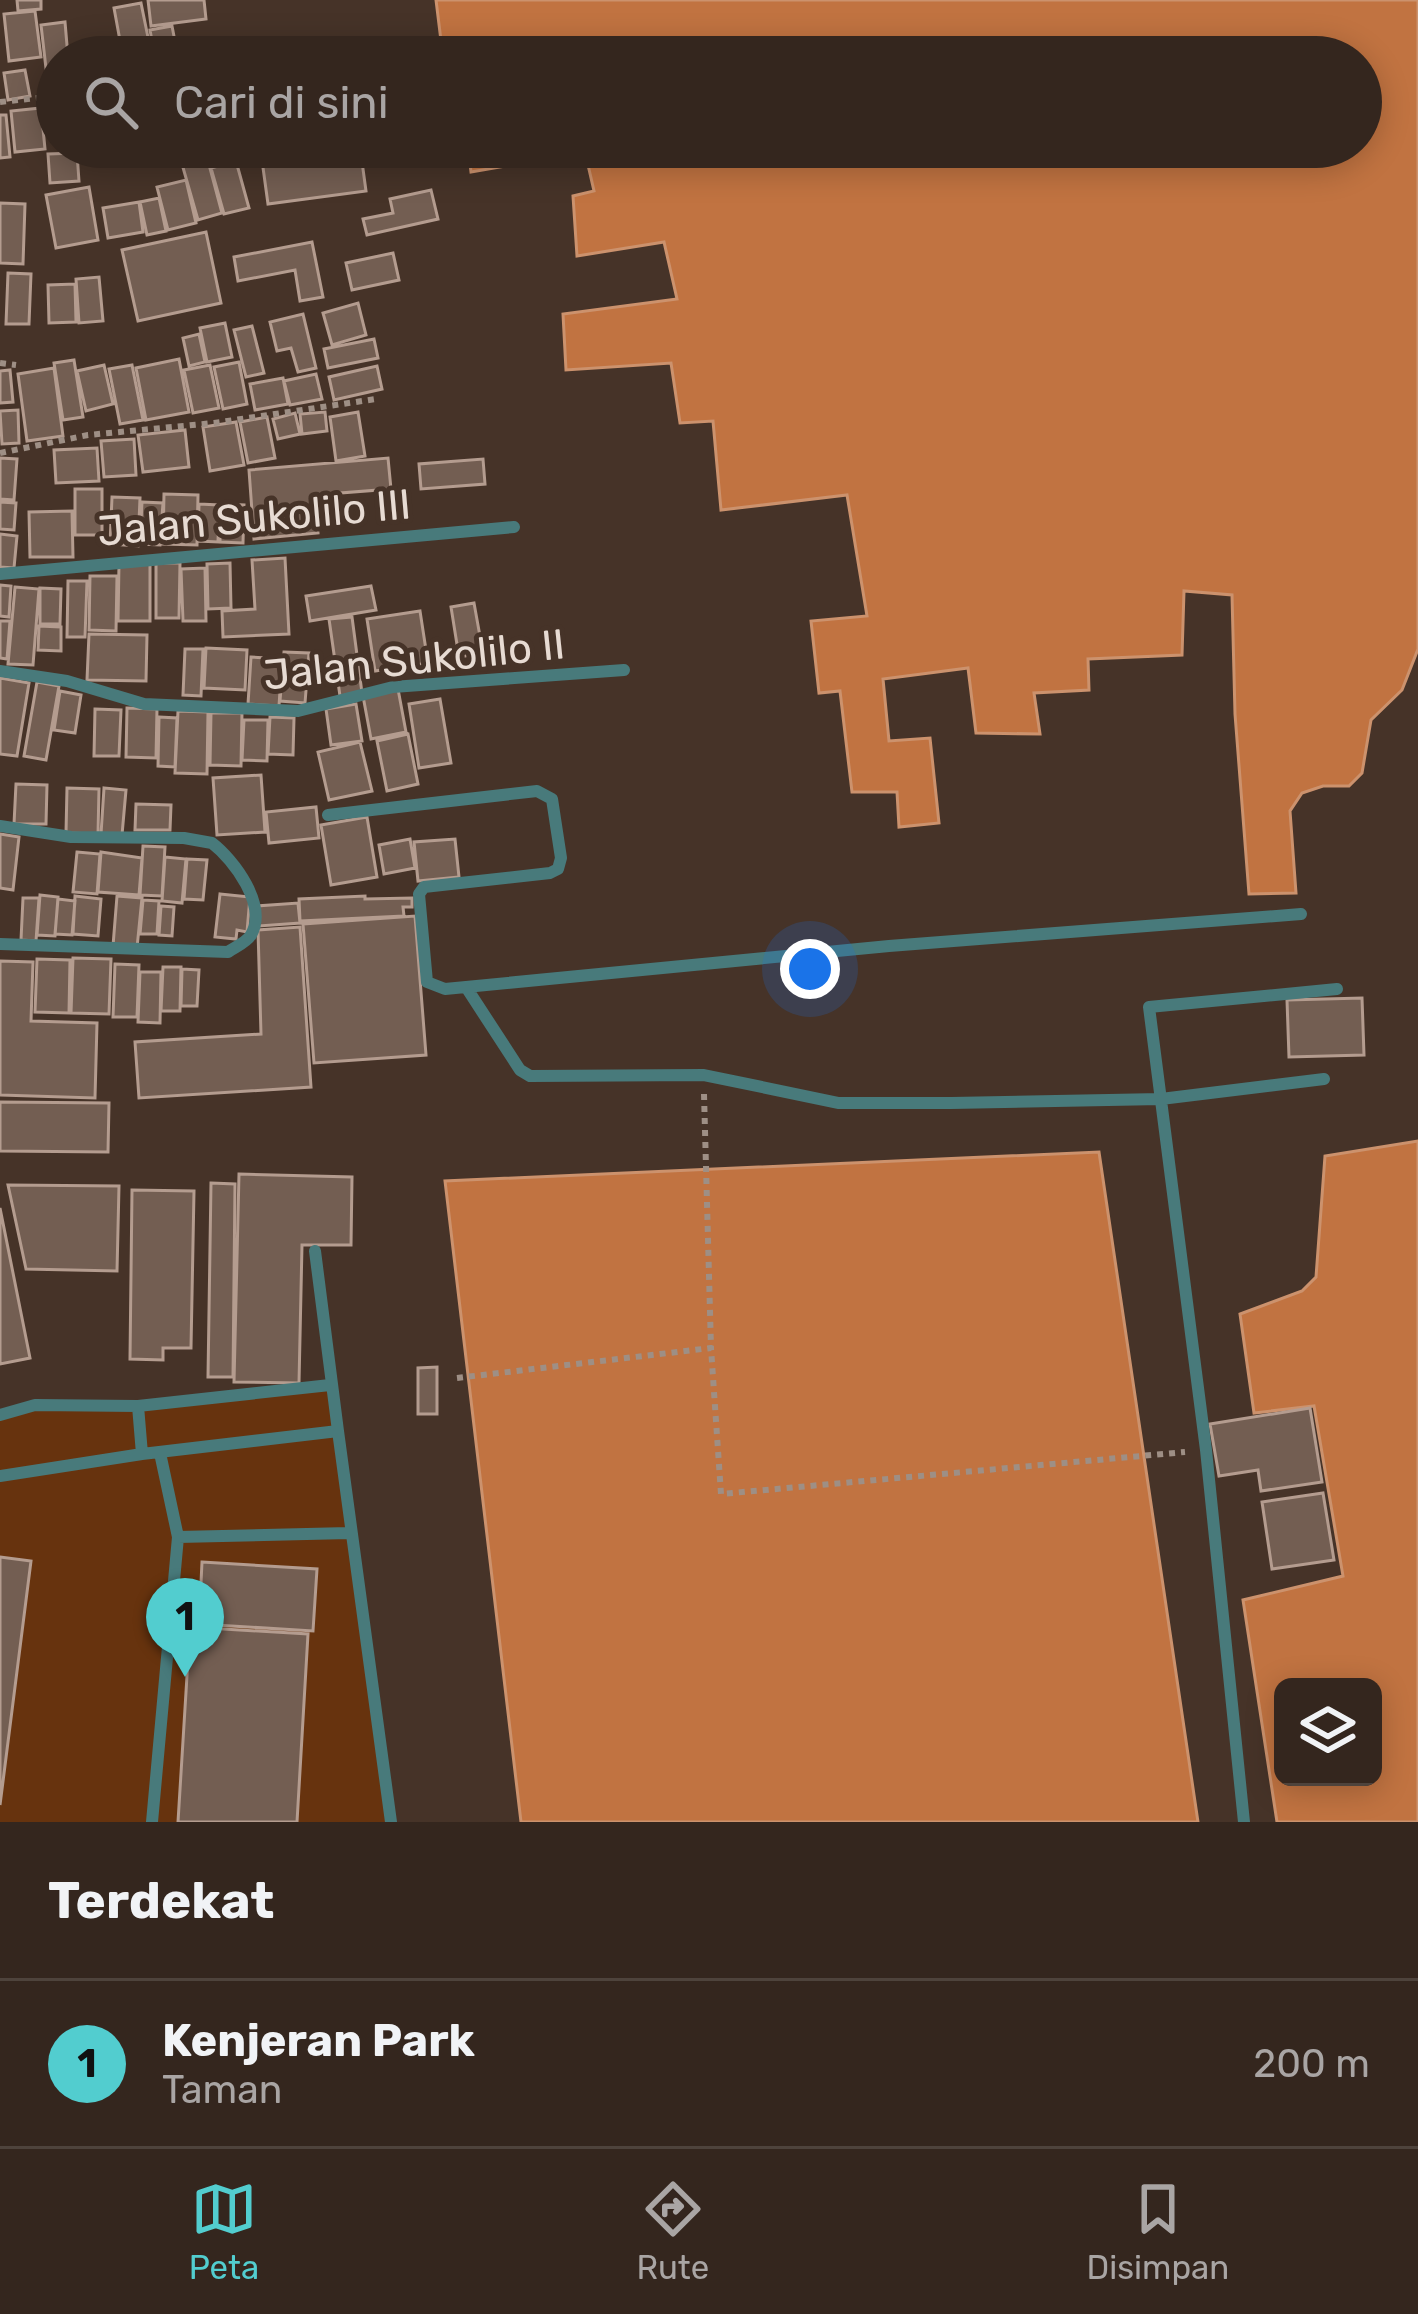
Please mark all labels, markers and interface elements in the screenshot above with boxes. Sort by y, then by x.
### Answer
search box [36,36,1382,168]
icon: search [78,69,144,135]
text: Cari di sini [174,76,389,129]
street label: Jalan Sukolilo III [95,479,413,557]
street label: Jalan Sukolilo II [261,619,567,701]
your location [780,939,840,999]
pin: 1 [146,1578,224,1677]
map controls [1274,1678,1382,1786]
button: layers [1274,1678,1382,1786]
text: Terdekat [48,1870,274,1931]
text: Kenjeran Park [162,2014,475,2067]
text: 1 [77,2041,97,2087]
text: 200 m [1253,2041,1370,2087]
text: Taman [162,2067,282,2113]
tab: Peta [189,2176,259,2287]
tab: Rute [636,2176,709,2287]
tab: Disimpan [1087,2176,1229,2287]

